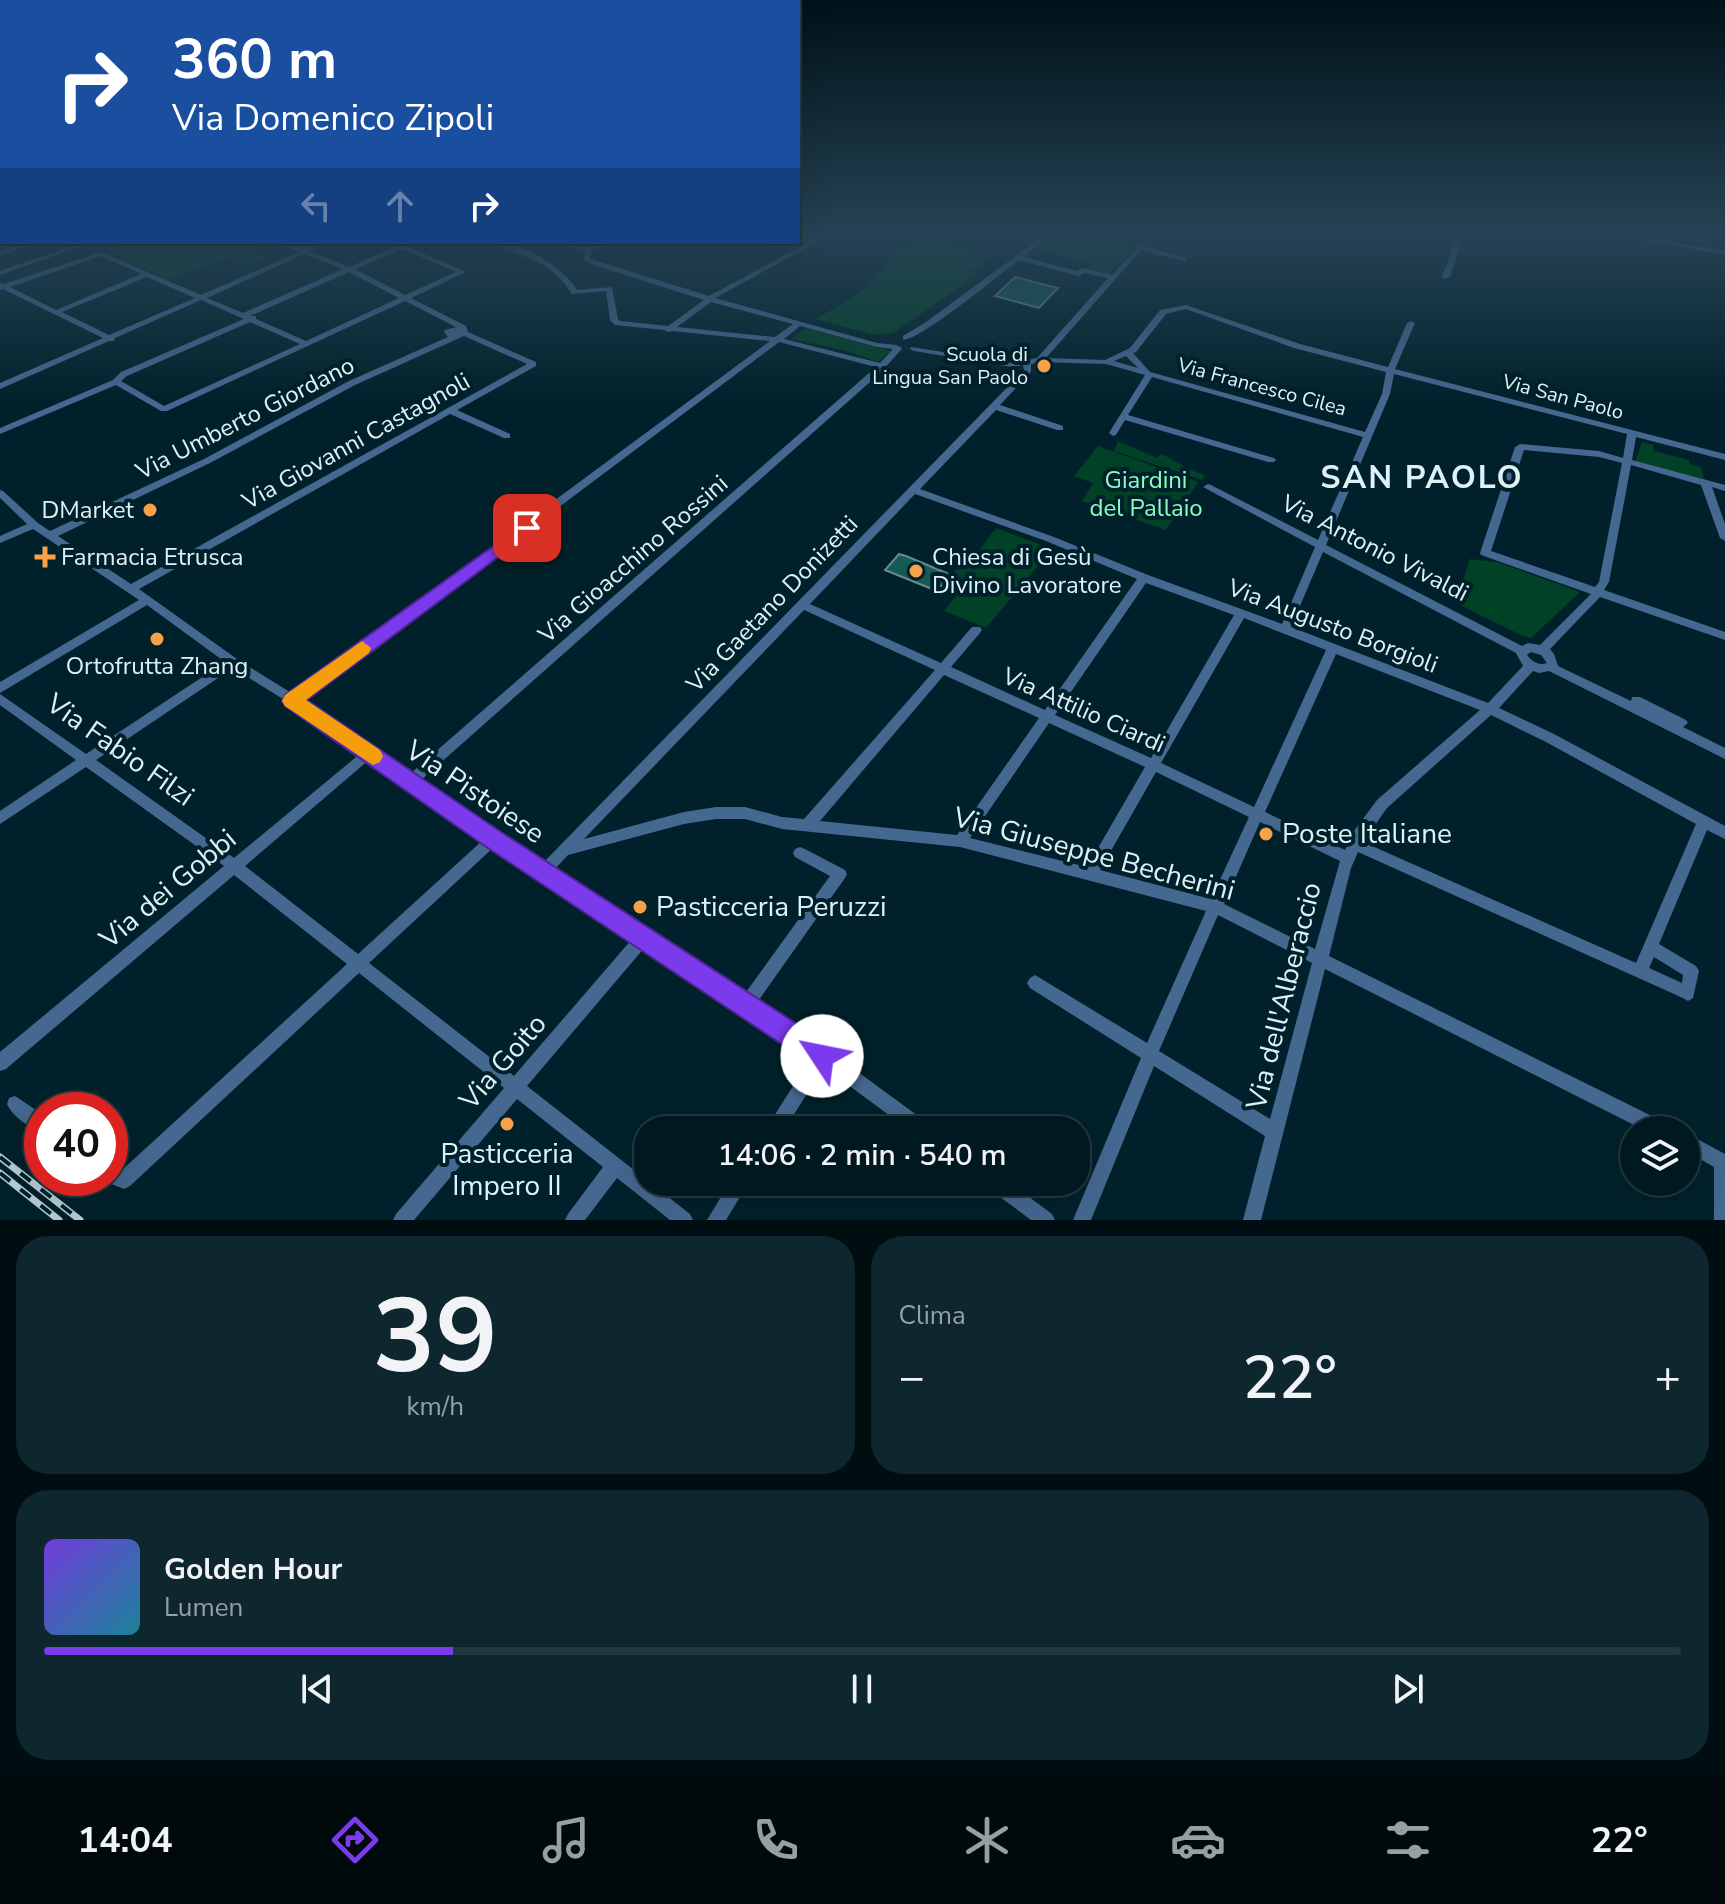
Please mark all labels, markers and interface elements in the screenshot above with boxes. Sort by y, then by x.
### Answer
text: 360 m [172,21,337,98]
icon: right [40,32,144,136]
text: Via Domenico Zipoli [172,94,494,143]
icon: left [294,184,338,228]
icon: ahead [378,184,422,228]
icon: right [462,184,506,228]
place label: Scuola di Lingua San Paolo [872,341,1028,391]
street label: Via Umberto Giordano [129,349,360,487]
street label: Via Francesco Cilea [1174,351,1349,423]
marker: Scuola di Lingua San Paolo [1035,357,1053,375]
street label: Via Giovanni Castagnoli [236,365,476,517]
street label: Via San Paolo [1498,368,1627,426]
district label: SAN PAOLO [1320,456,1524,499]
park label: Giardini del Pallaio [1089,464,1203,524]
street label: Via Gioacchino Rossini [531,468,735,651]
street label: Via Antonio Vivaldi [1275,487,1474,609]
place label: DMarket [42,494,135,526]
pin [493,494,561,562]
marker: DMarket [141,501,159,519]
icon: arrive [505,506,549,550]
street label: Via Gaetano Donizetti [678,509,865,700]
place label: Farmacia Etrusca [61,541,243,573]
place label: Chiesa di Gesù Divino Lavoratore [932,541,1122,601]
marker: Farmacia Etrusca [36,548,54,566]
marker: Chiesa di Gesù Divino Lavoratore [907,562,925,580]
street label: Via Augusto Borgioli [1223,571,1443,681]
marker: Ortofrutta Zhang [148,630,166,648]
place label: Ortofrutta Zhang [66,650,248,682]
street label: Via Attilio Ciardi [997,659,1170,760]
street label: Via Fabio Filzi [38,684,202,815]
street label: Via Pistoiese [397,731,552,853]
street label: Via Giuseppe Becherini [948,798,1239,910]
place label: Poste Italiane [1282,815,1452,853]
street label: Via dei Gobbi [91,821,244,958]
marker: Poste Italiane [1257,825,1275,843]
street label: Via dell'Alberaccio [1237,878,1331,1115]
place label: Pasticceria Peruzzi [656,888,887,926]
marker: Pasticceria Peruzzi [631,898,649,916]
street label: Via Goito [450,1006,555,1119]
position arrow [780,1014,864,1098]
speed limit sign: 40 [24,1092,128,1196]
marker: Pasticceria Impero II [498,1115,516,1133]
map controls [1620,1116,1700,1196]
button: layers [1620,1116,1700,1196]
place label: Pasticceria Impero II [440,1135,574,1205]
text: 14:06 · 2 min · 540 m [717,1135,1007,1176]
text: 39 [373,1266,498,1408]
text: Clima [899,1298,966,1333]
text: 22° [1243,1337,1337,1419]
text: − [899,1348,925,1408]
text: + [1655,1348,1681,1408]
text: km/h [407,1389,464,1424]
text: Golden Hour [164,1549,342,1590]
text: Lumen [164,1590,243,1625]
icon: previous [295,1667,339,1711]
icon: pause [840,1667,884,1711]
icon: next [1386,1667,1430,1711]
icon: directions [327,1812,383,1868]
icon: music [538,1812,594,1868]
icon: phone [748,1812,804,1868]
icon: climate [959,1812,1015,1868]
icon: car [1170,1812,1226,1868]
icon: filters [1380,1812,1436,1868]
text: 14:04 [77,1816,173,1865]
text: 22° [1591,1816,1648,1865]

